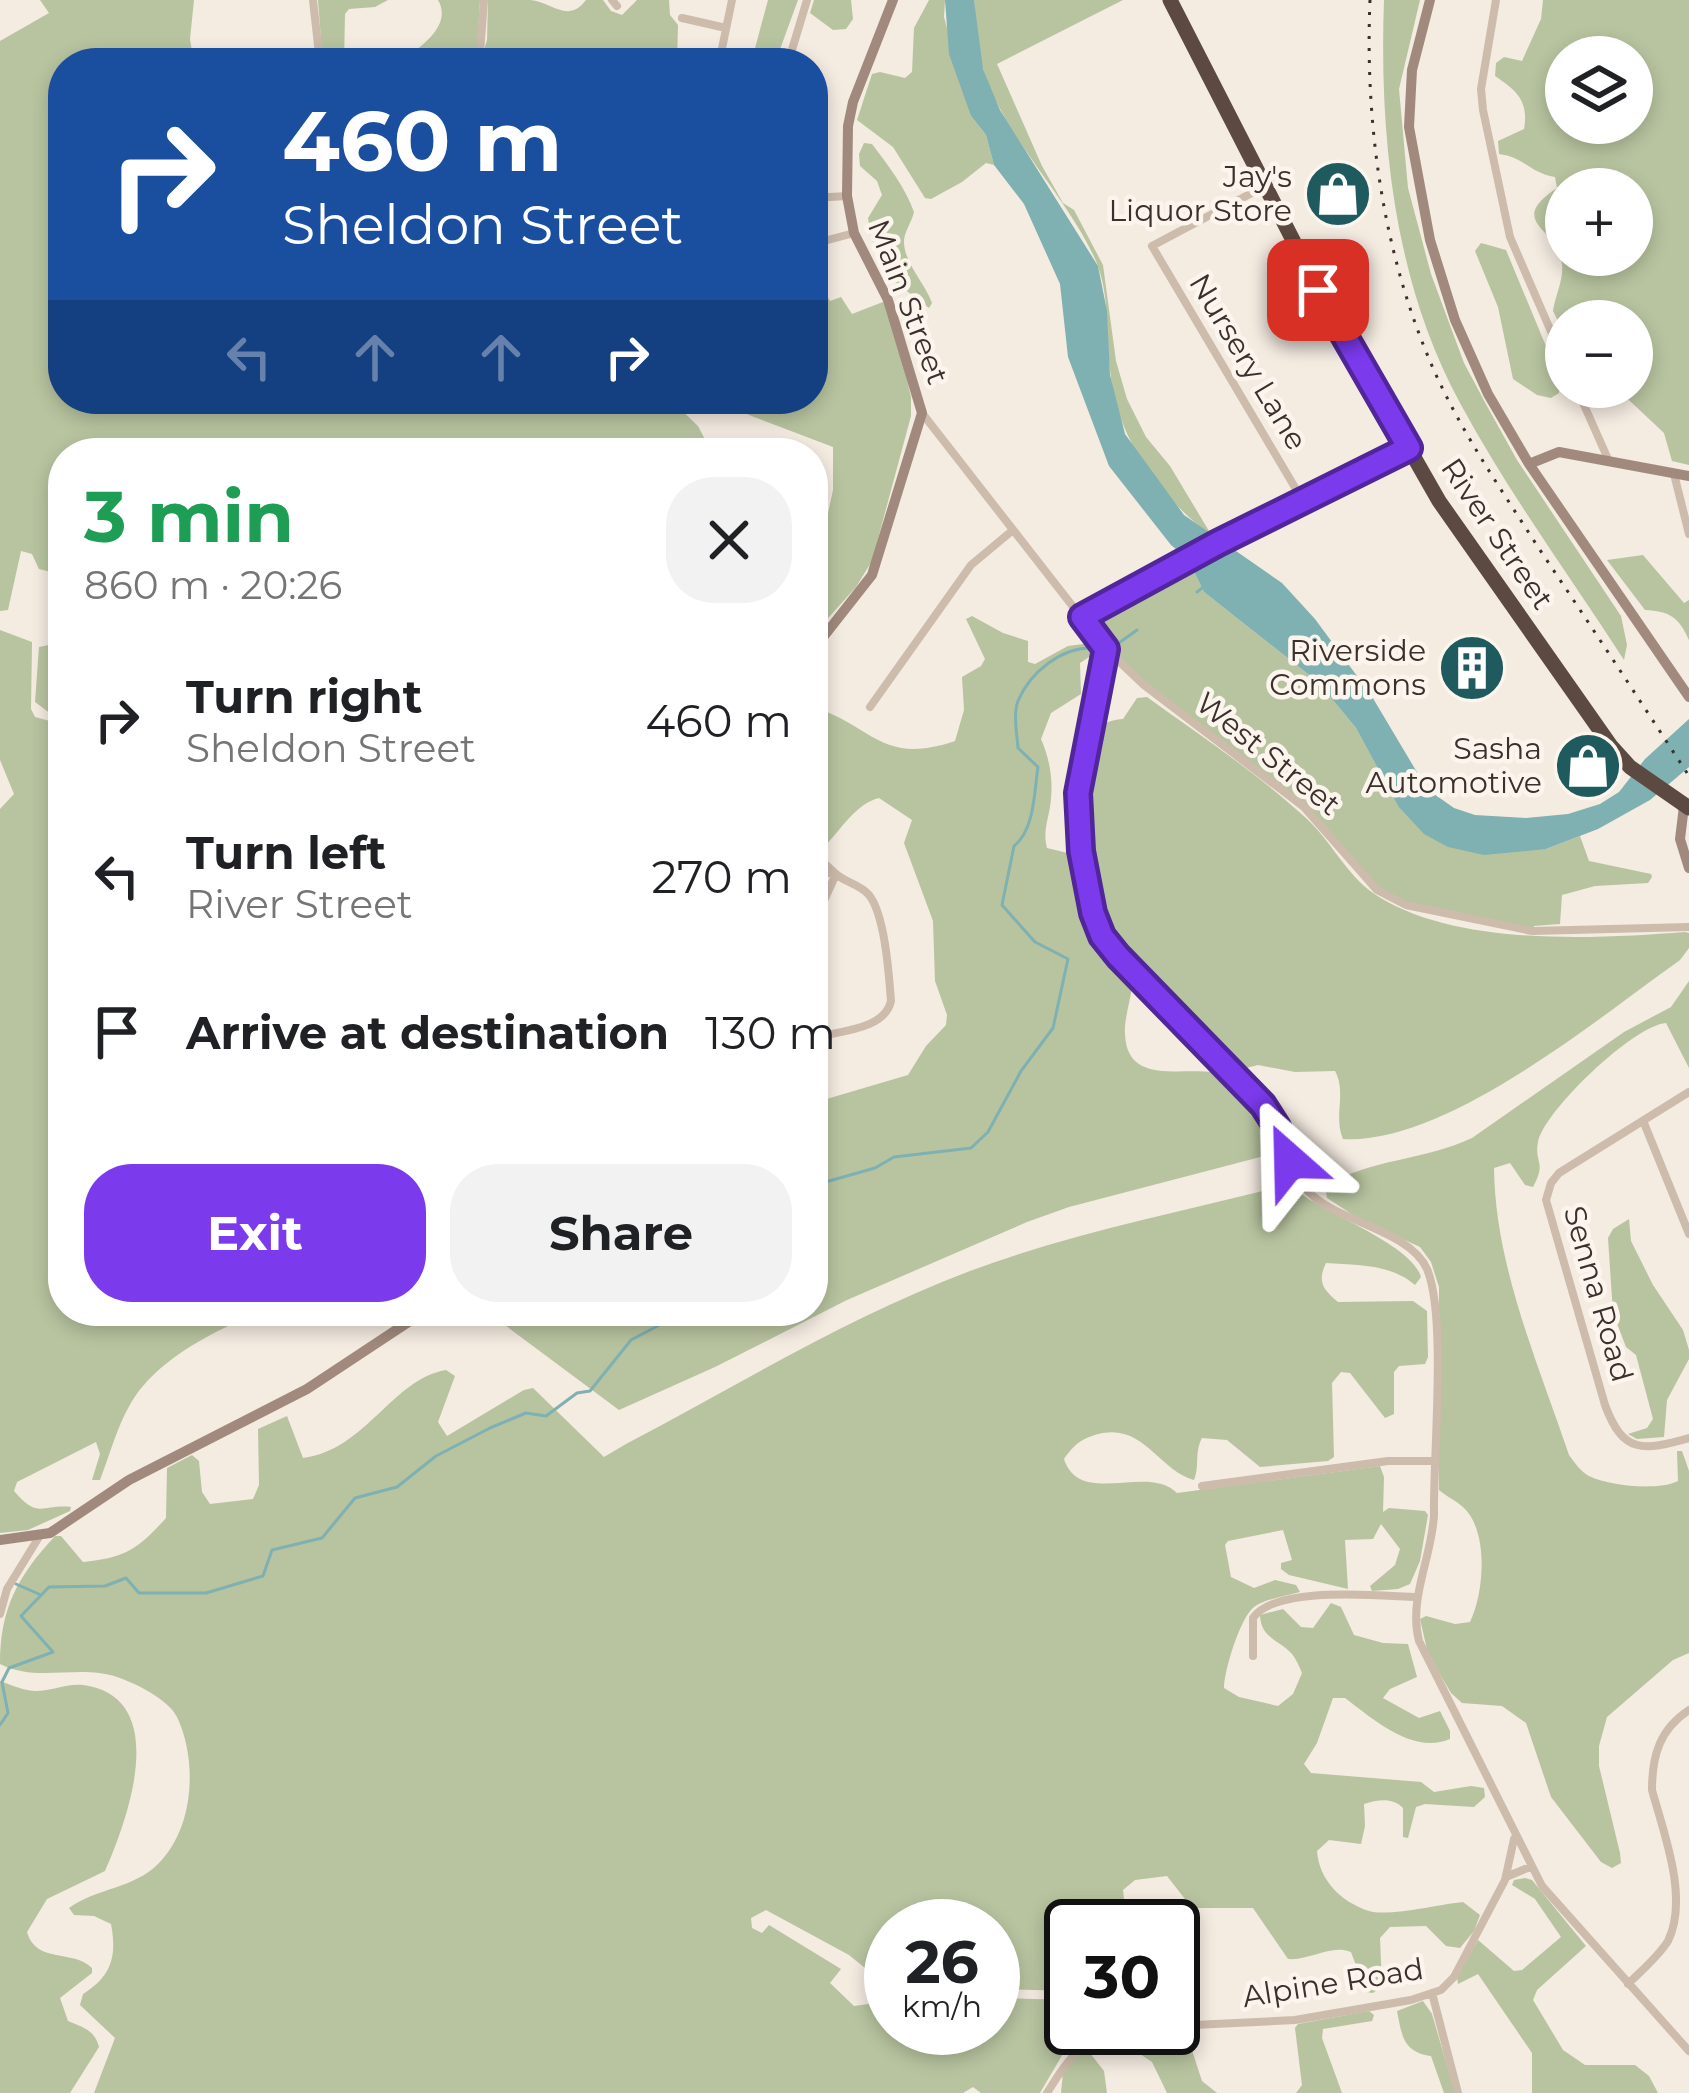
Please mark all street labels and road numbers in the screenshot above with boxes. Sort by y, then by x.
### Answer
street label: Main Street [860,214,957,389]
street label: Nursery Lane [1181,267,1316,457]
street label: River Street [1433,451,1561,616]
street label: West Street [1189,684,1348,823]
street label: Senna Road [1556,1202,1641,1386]
street label: Alpine Road [1240,1950,1426,2015]

